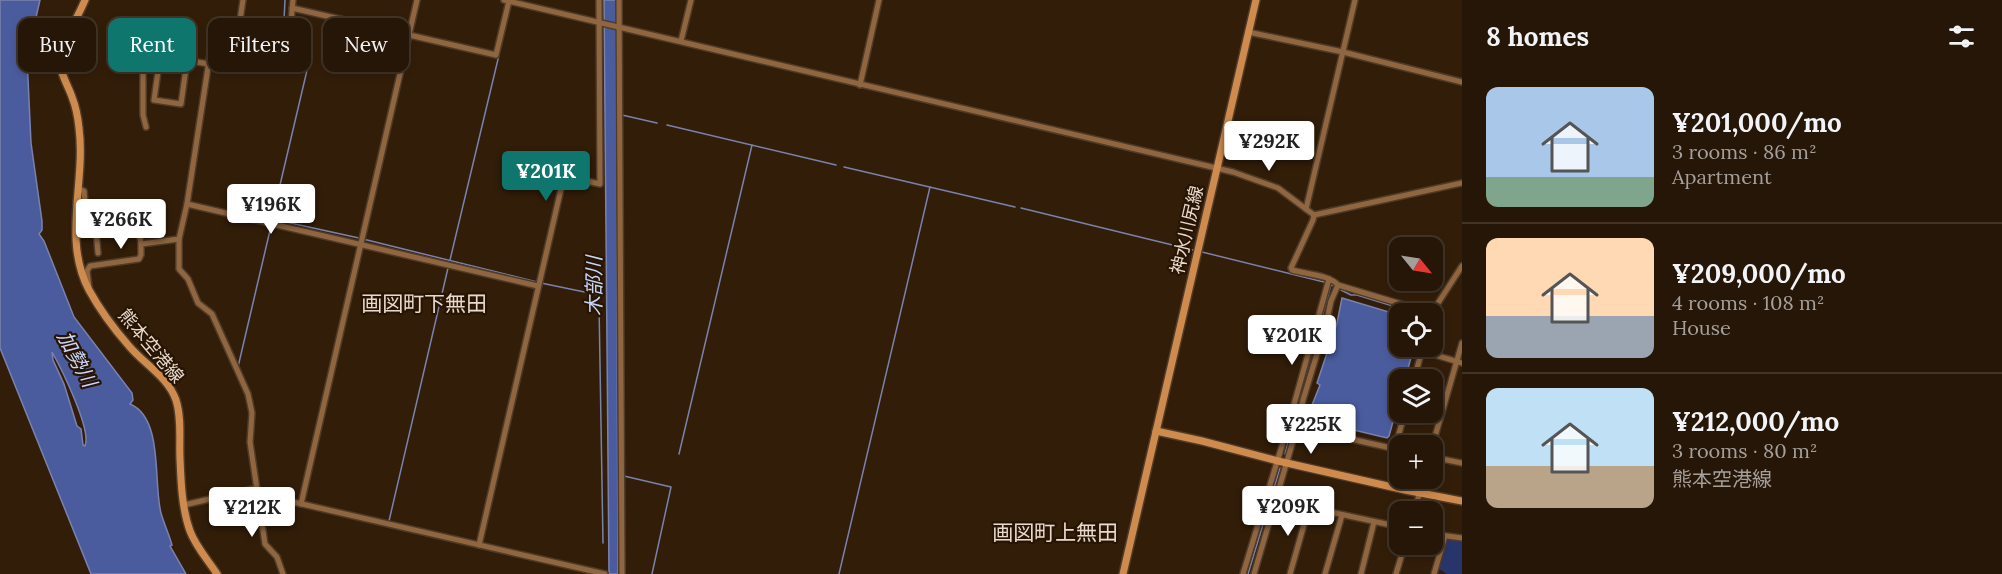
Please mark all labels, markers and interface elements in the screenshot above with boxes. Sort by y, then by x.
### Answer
chip: Buy [18,18,96,72]
chip: Rent [108,18,196,72]
chip: Filters [208,18,311,72]
chip: New [323,18,409,72]
text: 8 homes [1486,20,1589,53]
icon: filters [1945,20,1978,53]
text: ¥201,000/mo [1672,106,1842,139]
icon: home [1534,111,1606,183]
pin: ¥292K [1227,121,1311,172]
text: ¥292K [1238,128,1300,153]
text: 3 rooms · 86 m² [1672,139,1817,164]
pin: ¥201K [504,151,588,202]
text: ¥201K [516,158,576,183]
text: Apartment [1672,164,1772,189]
street label: 神水川尻線 [1165,183,1208,276]
pin: ¥196K [229,184,313,235]
text: ¥196K [241,191,301,216]
pin: ¥266K [79,199,163,250]
text: ¥266K [90,206,152,231]
north arrow [1389,237,1443,291]
map controls [1389,237,1443,555]
water label: 木部川 [581,254,606,316]
text: ¥209,000/mo [1672,257,1846,290]
icon: home [1534,262,1606,334]
district label: 画図町下無田 [361,290,487,317]
text: 4 rooms · 108 m² [1672,290,1824,315]
button: locate [1389,303,1443,357]
street label: 熊本空港線 [114,304,189,388]
pin: ¥201K [1250,315,1334,366]
text: House [1672,315,1731,340]
text: ¥201K [1262,322,1322,347]
water label: 加勢川 [52,326,104,393]
button: layers [1389,369,1443,423]
pin: ¥225K [1269,404,1353,455]
text: ¥212,000/mo [1672,405,1839,438]
text: ¥225K [1281,411,1341,436]
icon: home [1534,412,1606,484]
button: + [1389,435,1443,489]
text: 3 rooms · 80 m² [1672,438,1817,463]
text: 熊本空港線 [1672,466,1772,491]
pin: ¥209K [1246,486,1330,537]
pin: ¥212K [210,487,294,538]
text: ¥209K [1256,493,1320,518]
text: ¥212K [223,494,281,519]
button: − [1389,501,1443,555]
district label: 画図町上無田 [992,519,1118,546]

